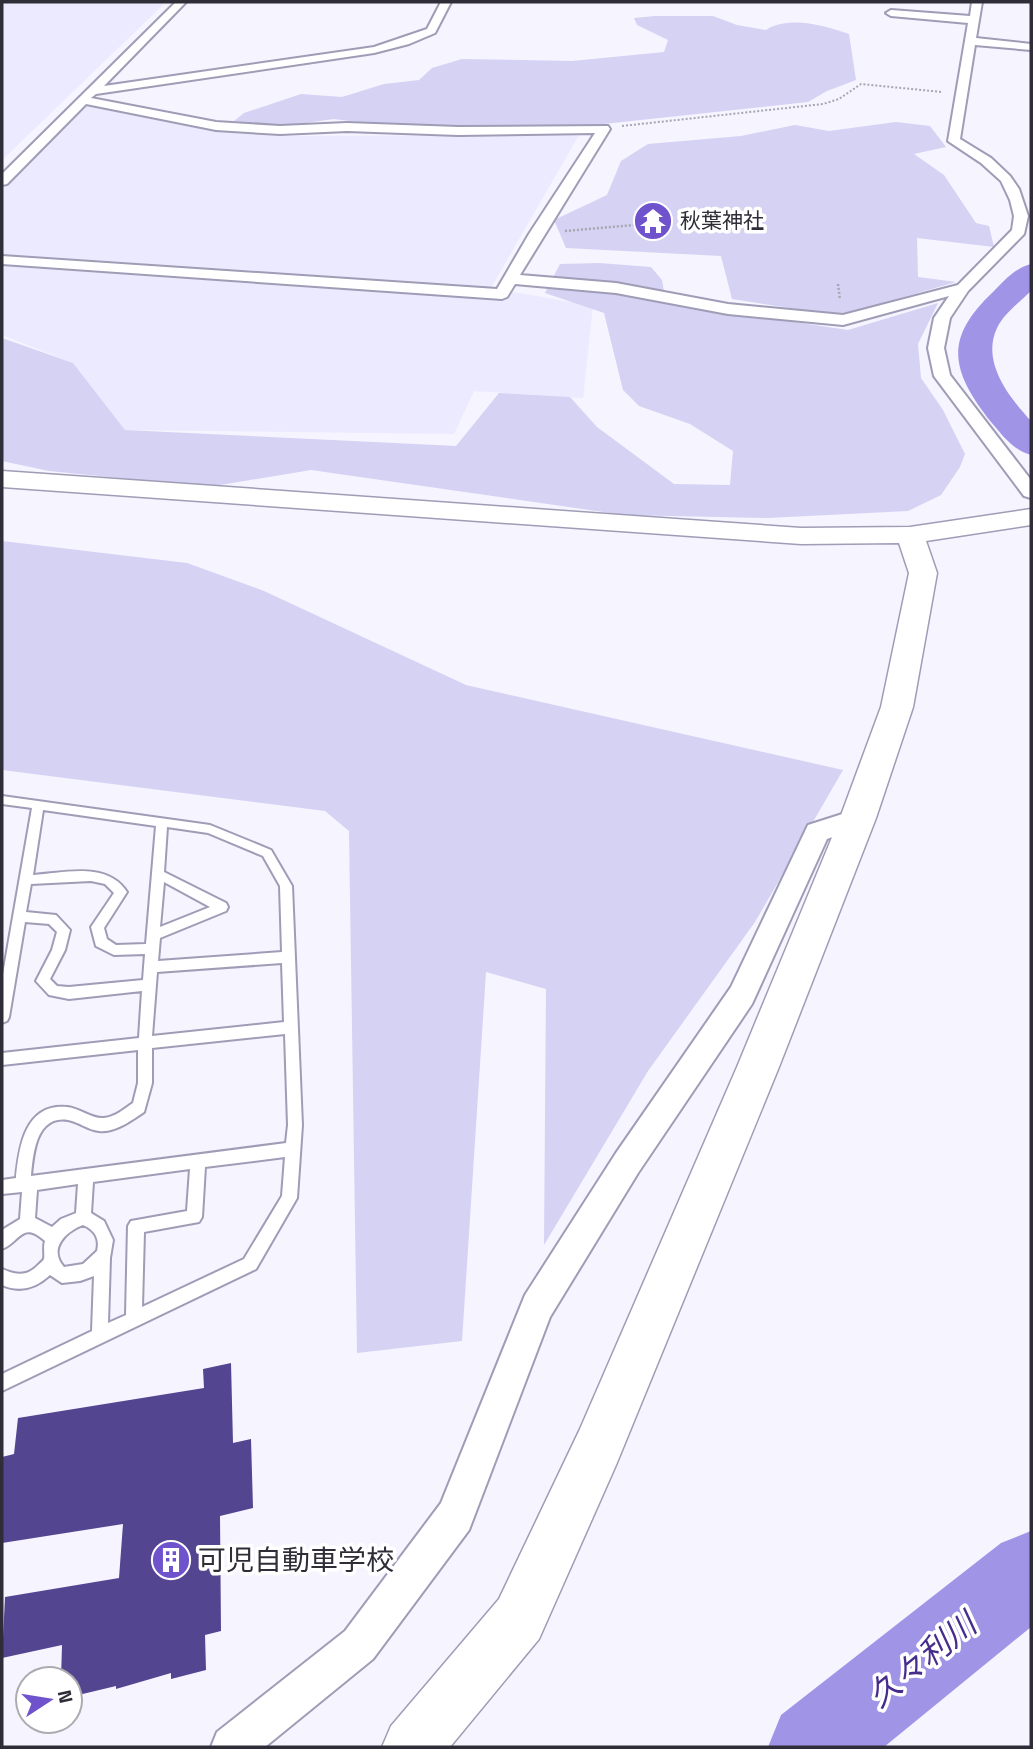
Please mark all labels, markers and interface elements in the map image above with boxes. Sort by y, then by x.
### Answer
temple icon: 秋葉神社 [632,200,674,242]
place label: 秋葉神社 [680,204,764,236]
place label: 可児自動車学校 [198,1538,394,1581]
building icon: 可児自動車学校 [150,1539,192,1581]
water label: 久々利川 [857,1598,989,1718]
north arrow [14,1665,84,1735]
text: N [51,1687,82,1706]

